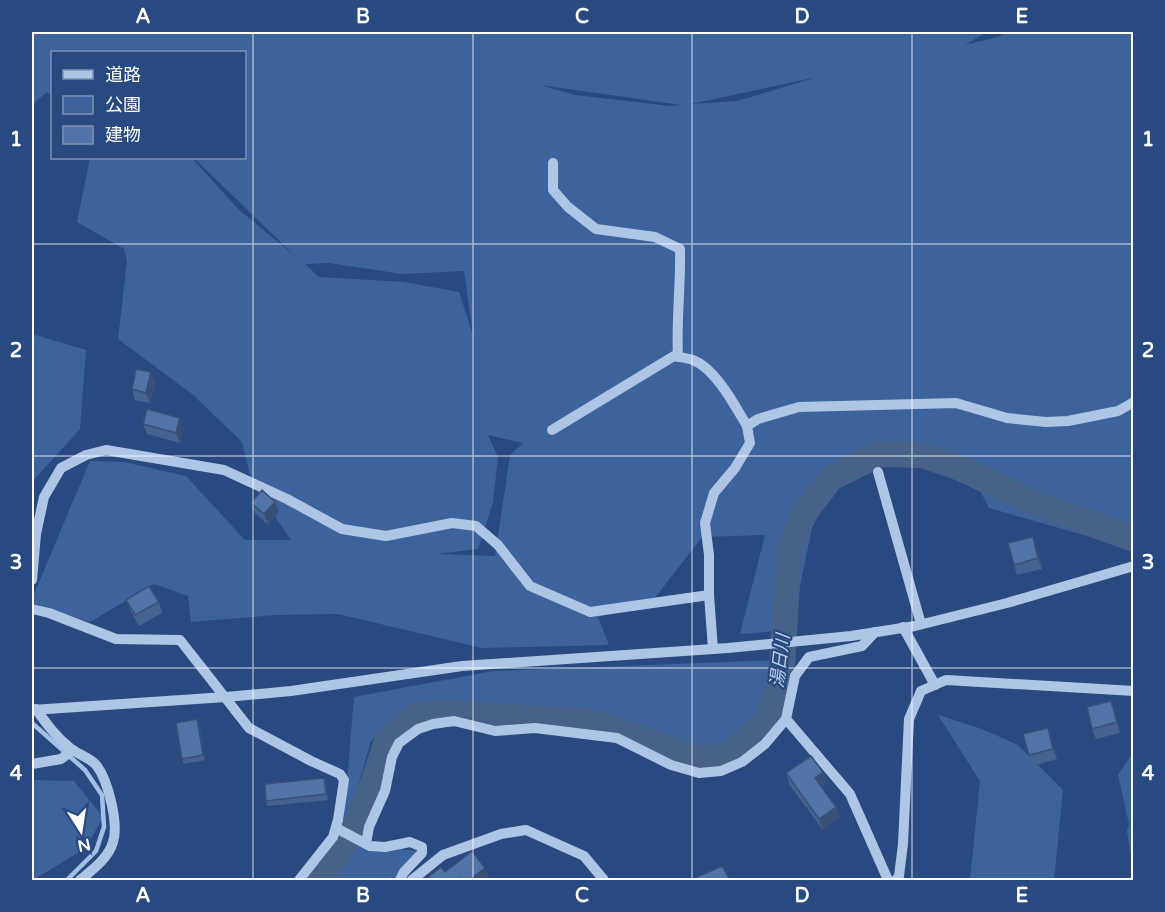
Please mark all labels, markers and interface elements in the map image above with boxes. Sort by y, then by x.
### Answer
text: A [136,5,151,29]
text: B [356,5,370,29]
text: C [575,5,589,29]
text: D [794,5,810,29]
text: E [1016,5,1029,29]
legend [51,51,246,159]
text: 道路 [105,64,141,86]
text: 公園 [105,94,141,116]
text: 建物 [105,124,141,146]
text: 1 [10,128,22,152]
text: 1 [1142,128,1154,152]
text: 2 [10,339,22,363]
text: 2 [1142,339,1154,363]
text: 3 [10,551,22,575]
text: 3 [1142,551,1154,575]
water label: 湯日川 [766,631,794,689]
text: 4 [10,762,23,786]
text: 4 [1142,762,1155,786]
north arrow [51,801,111,861]
text: N [76,834,92,856]
text: A [136,884,151,908]
text: B [356,884,370,908]
text: C [575,884,589,908]
text: D [794,884,810,908]
text: E [1016,884,1029,908]

